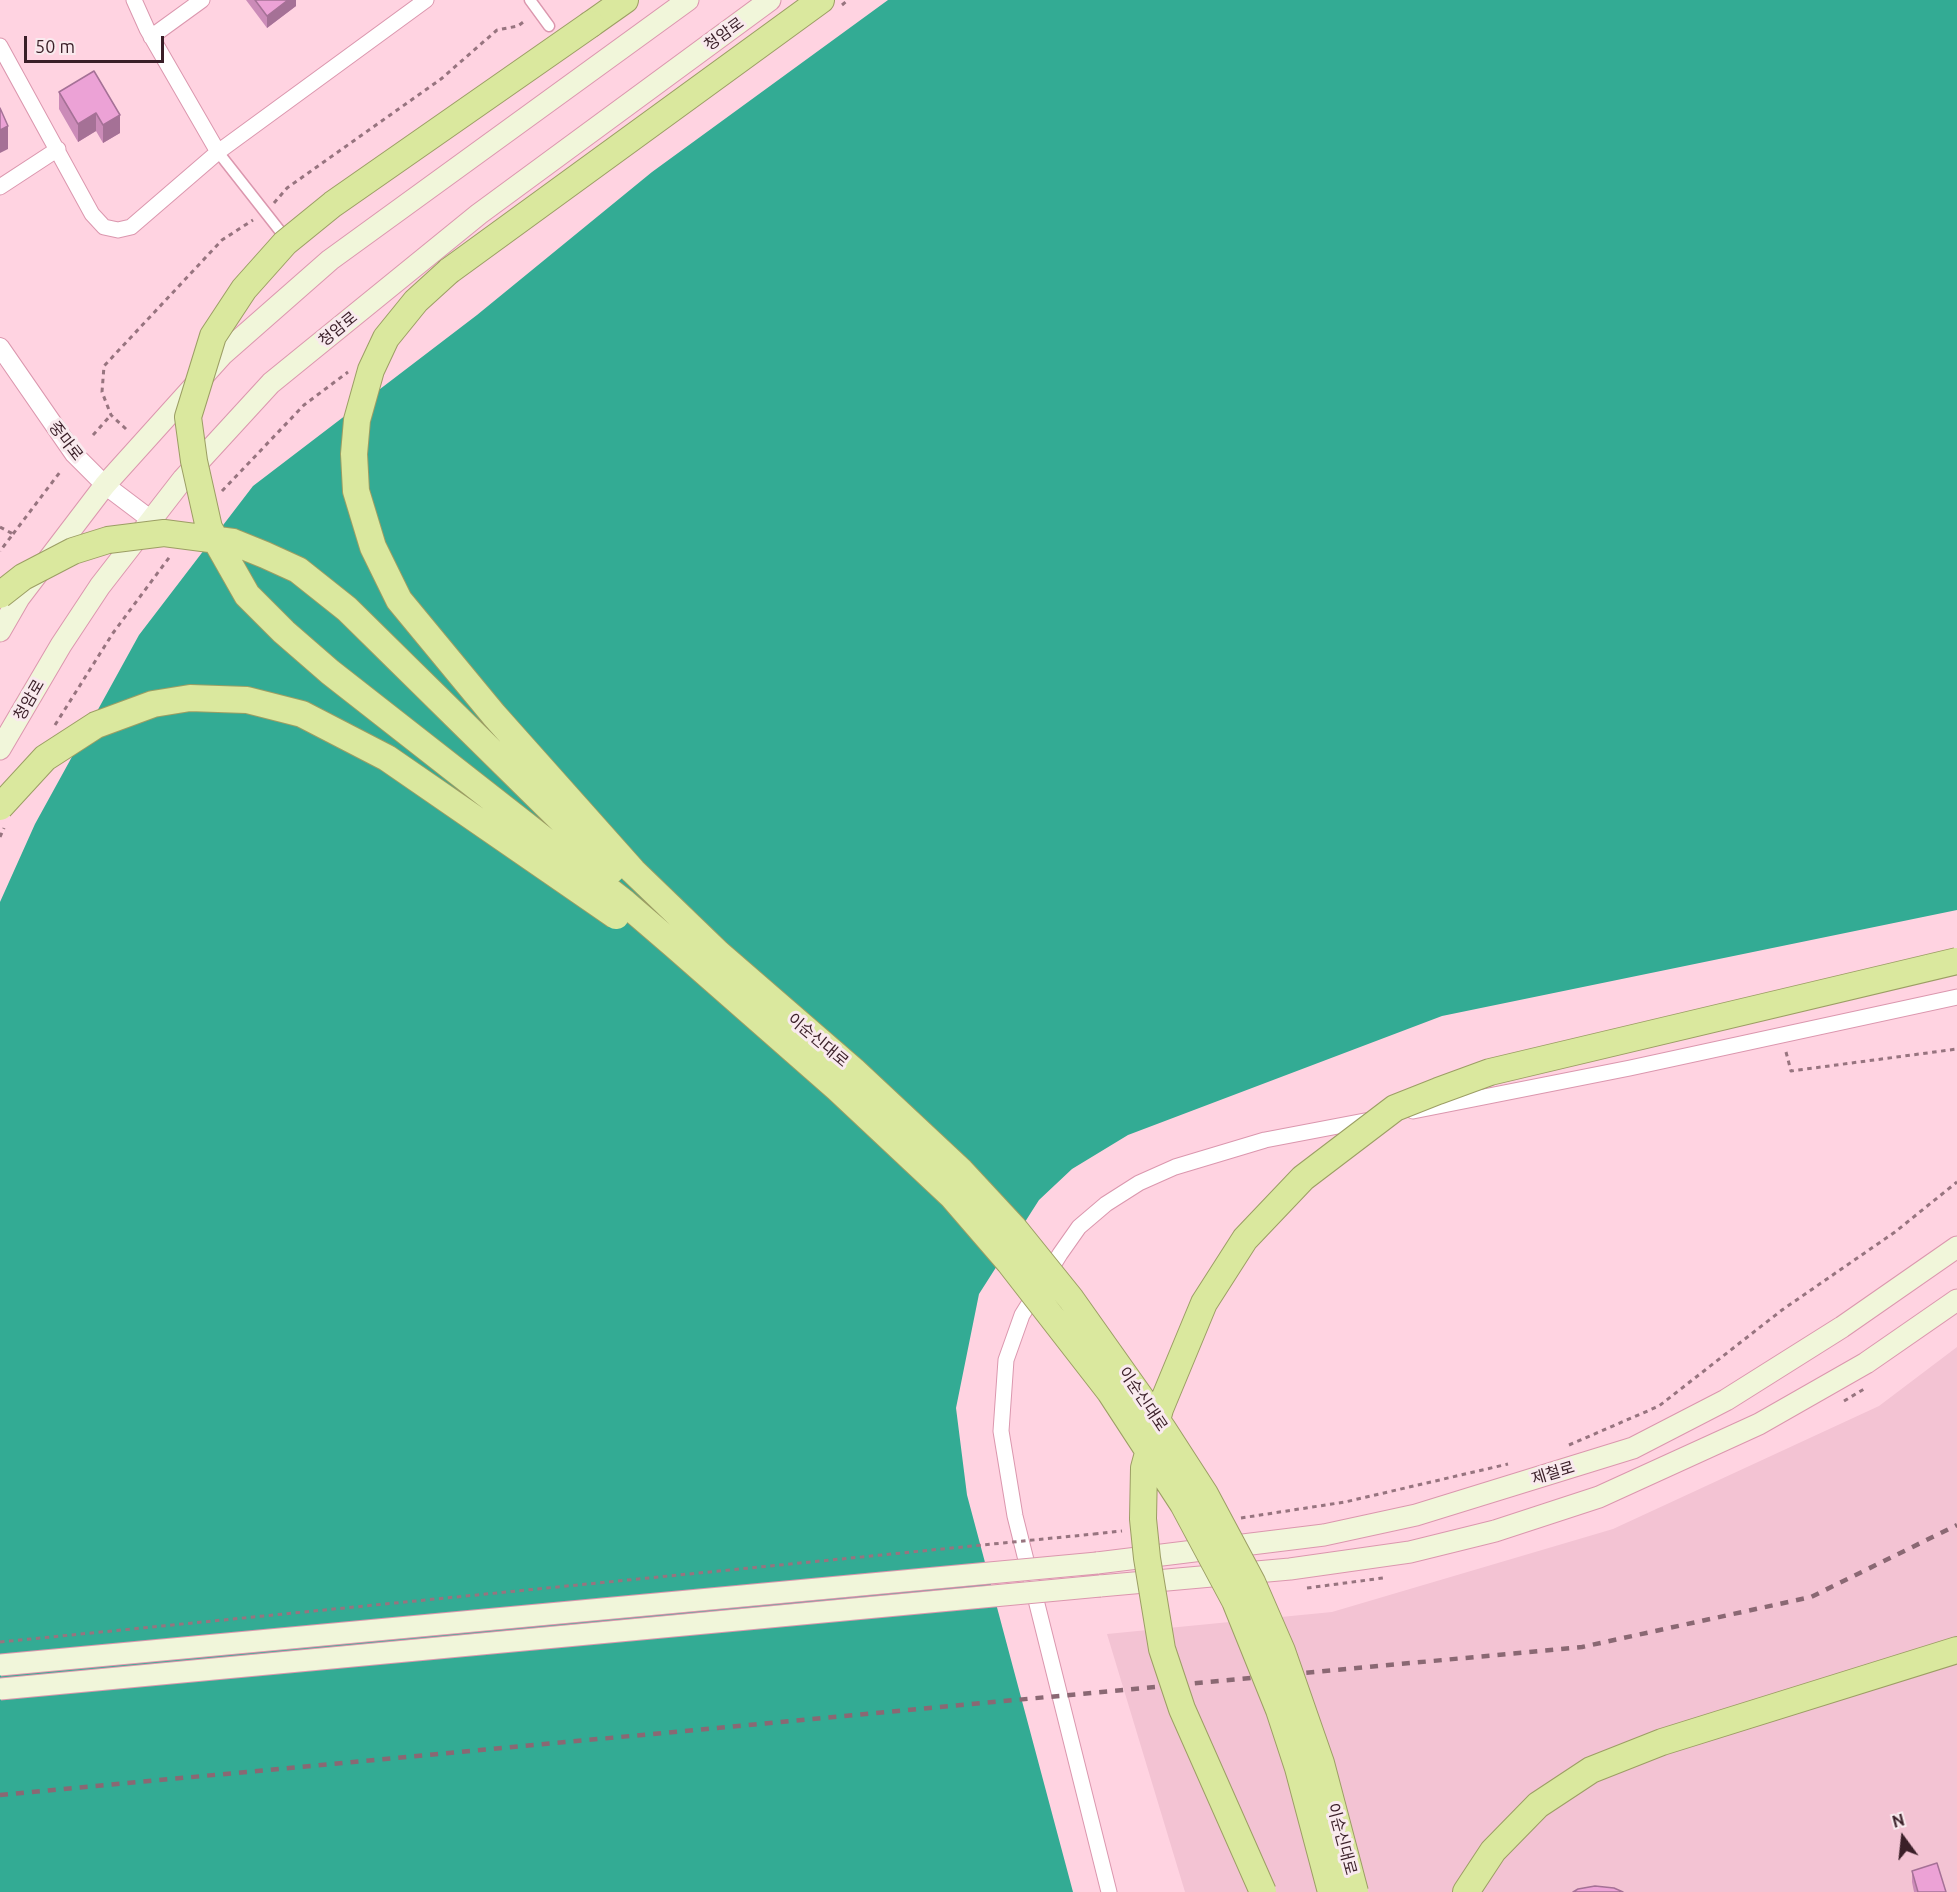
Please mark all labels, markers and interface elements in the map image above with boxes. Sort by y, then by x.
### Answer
street label: 청암로 [700,13,748,55]
scale bar [27,24,166,62]
text: 50 m [35,36,75,56]
street label: 청암로 [315,308,361,350]
street label: 중마로 [45,418,87,464]
street label: 청암로 [10,676,48,724]
street label: 이순신대로 [784,1009,852,1071]
street label: 이순신대로 [1114,1363,1172,1435]
street label: 제철로 [1529,1457,1577,1489]
street label: 이순신대로 [1323,1801,1361,1877]
north arrow [1873,1808,1933,1868]
text: N [1890,1810,1906,1831]

